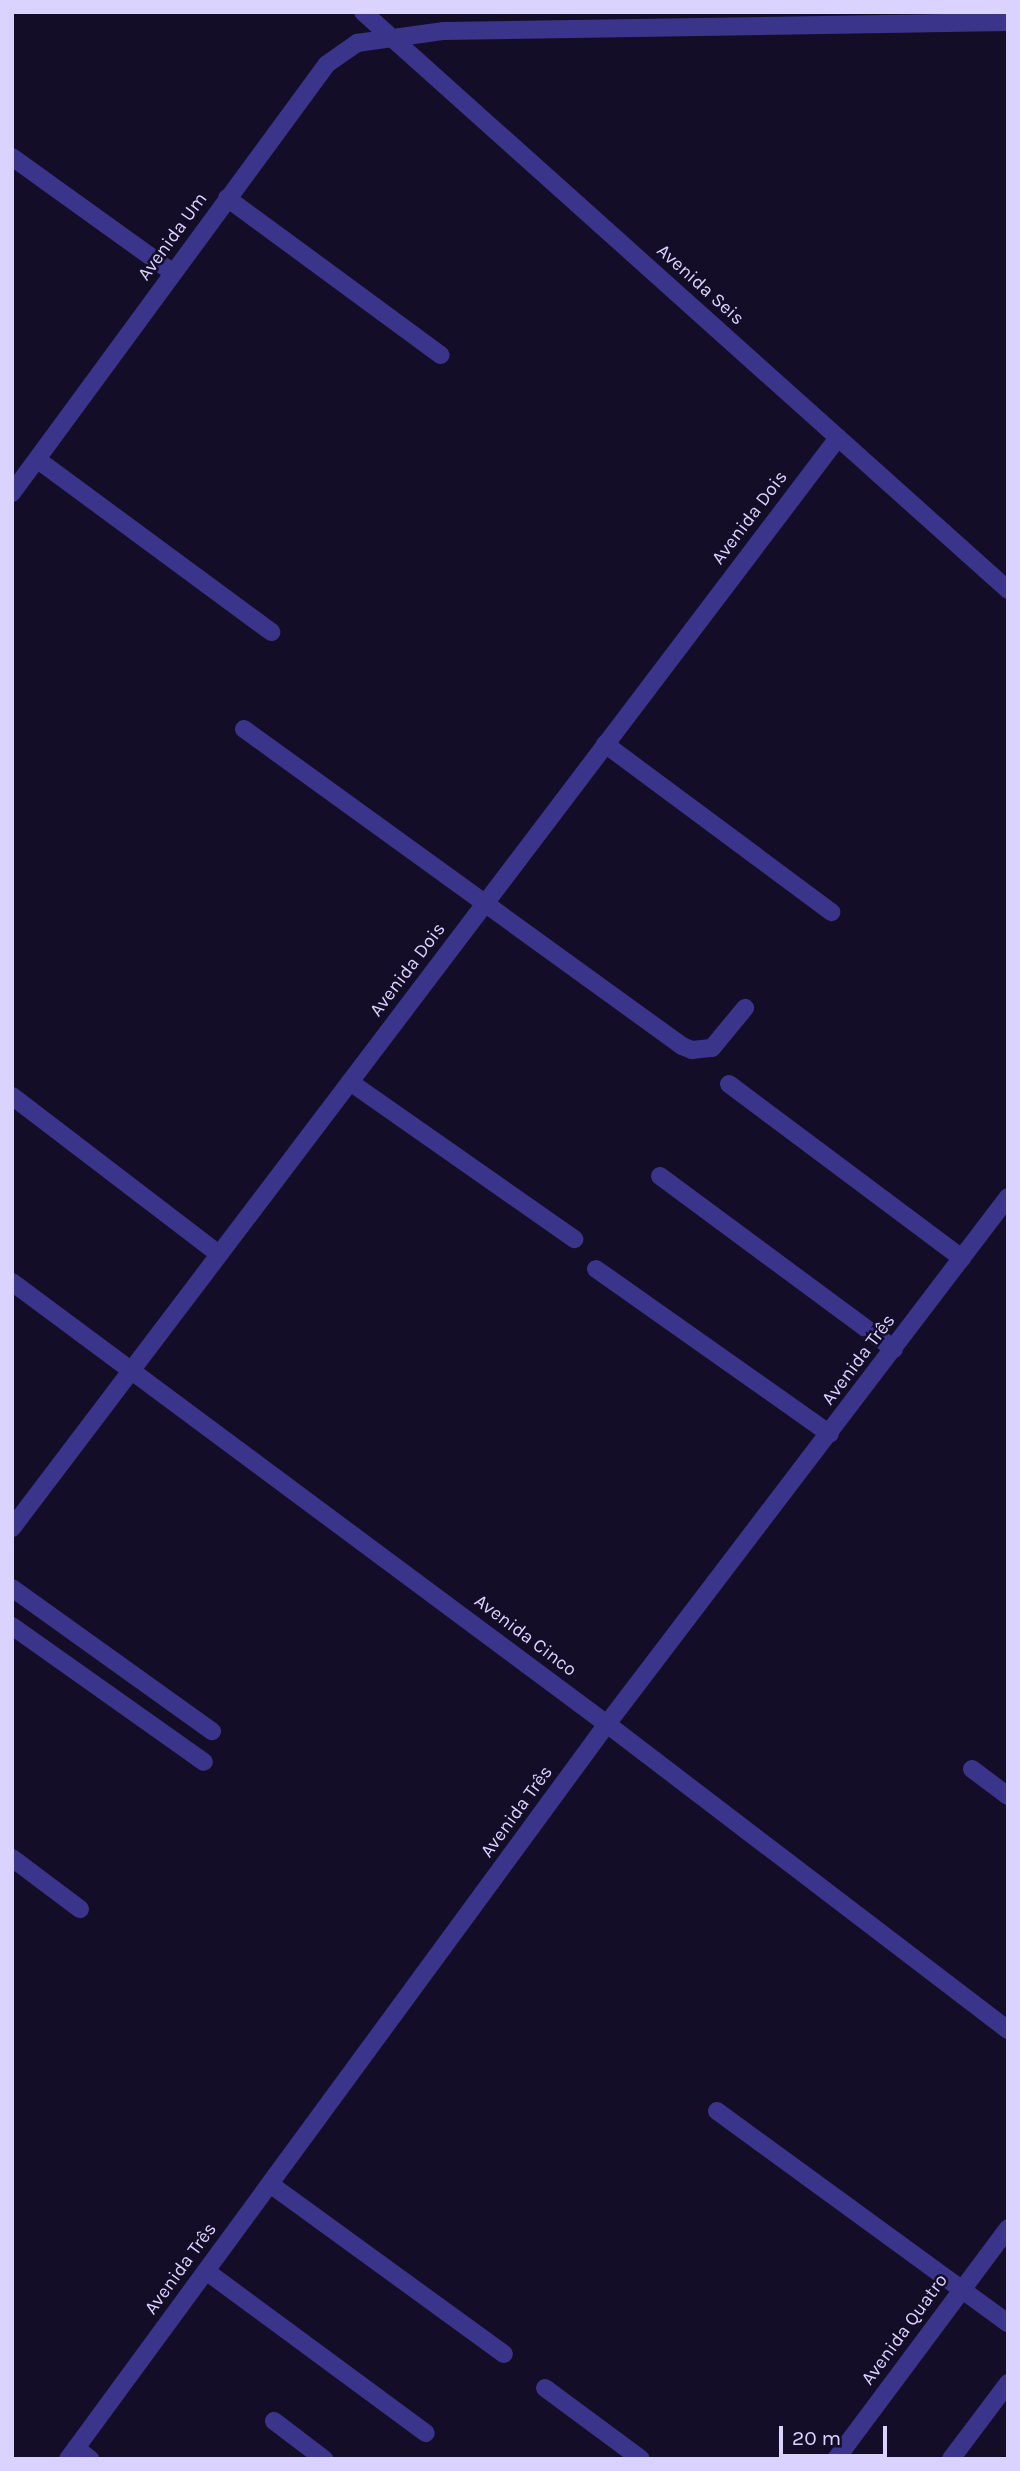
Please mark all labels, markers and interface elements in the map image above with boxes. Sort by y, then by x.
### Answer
street label: Avenida Um [133,188,213,286]
street label: Avenida Seis [651,240,749,330]
street label: Avenida Dois [707,467,793,569]
street label: Avenida Dois [365,919,451,1021]
street label: Avenida Três [817,1310,901,1410]
street label: Avenida Cinco [469,1590,581,1682]
street label: Avenida Três [476,1762,558,1862]
street label: Avenida Três [140,2219,222,2319]
street label: Avenida Quatro [857,2270,953,2390]
scale bar [782,2412,890,2456]
text: 20 m [792,2426,841,2450]

